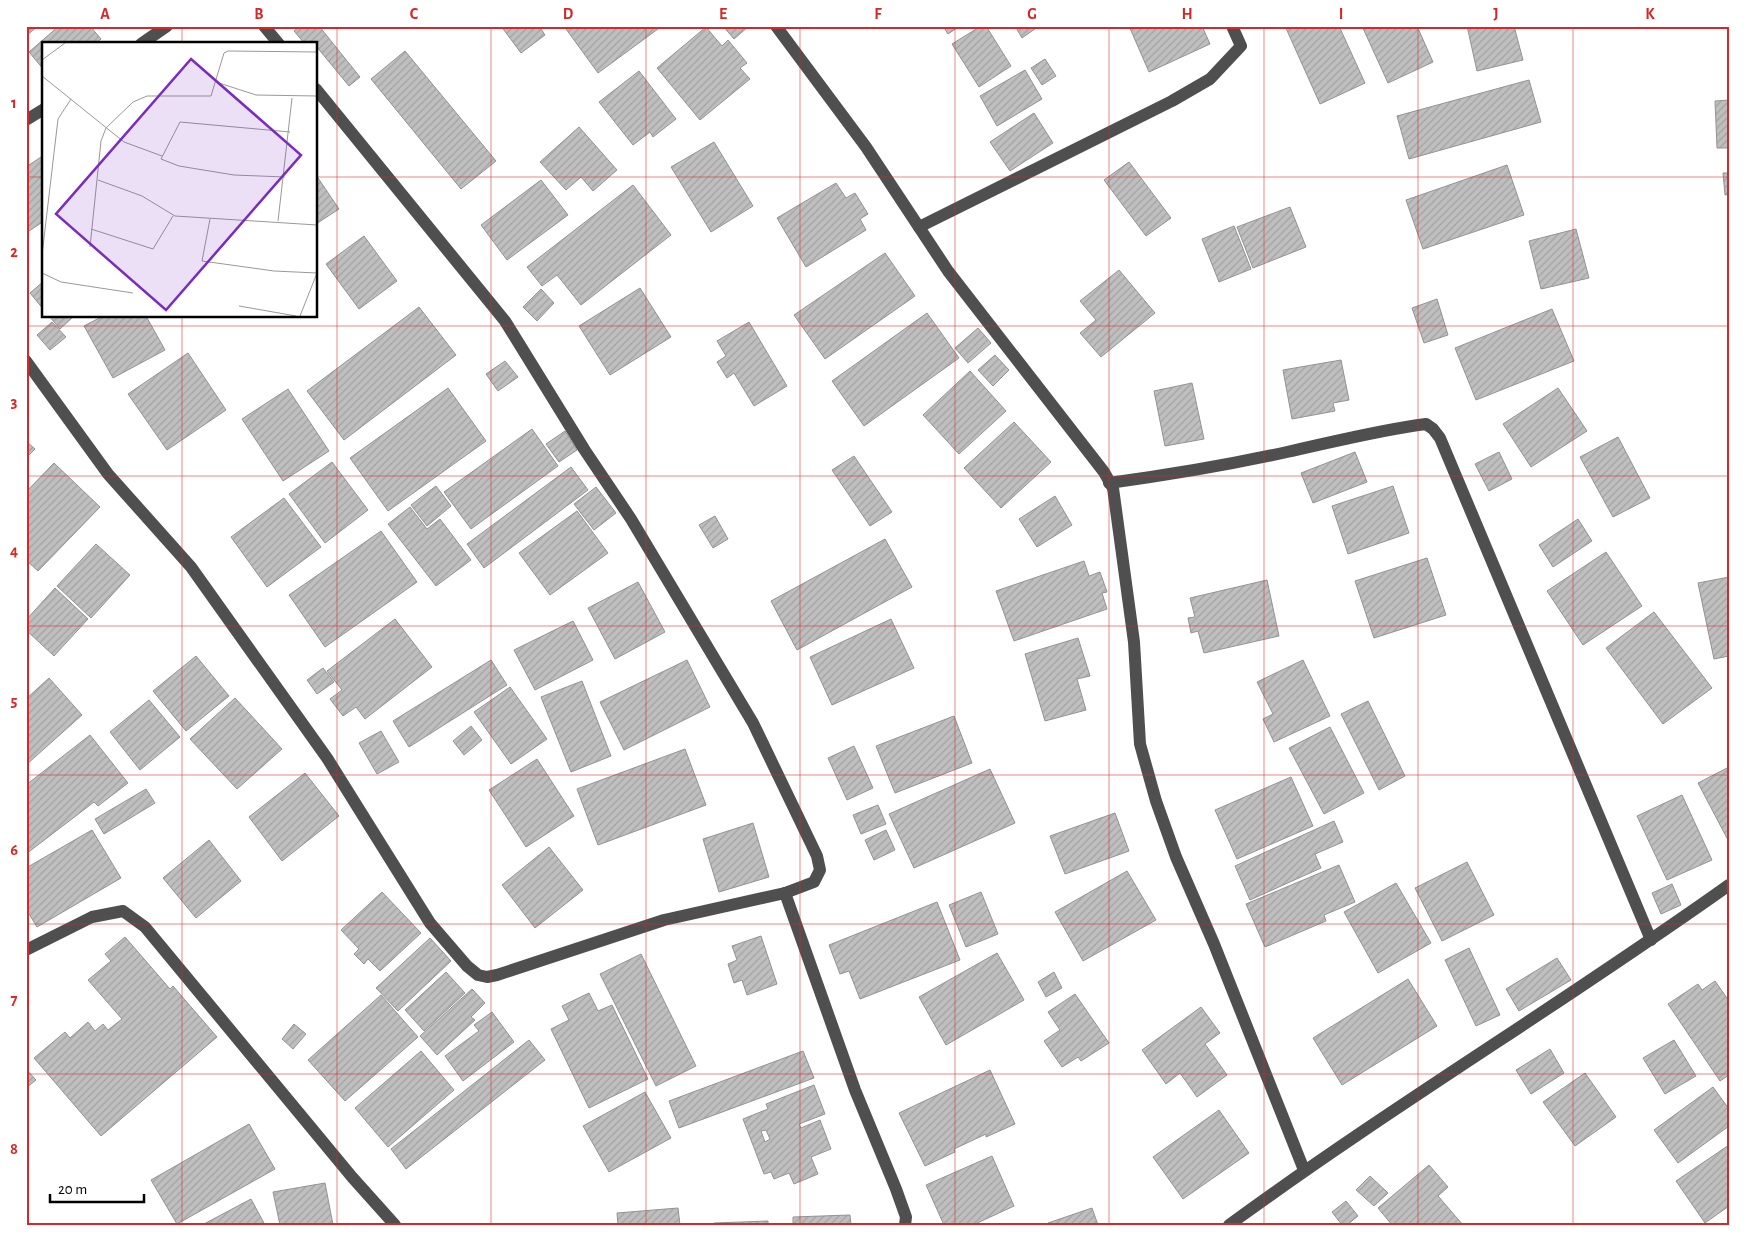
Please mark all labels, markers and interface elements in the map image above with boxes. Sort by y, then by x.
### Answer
text: A [100,6,110,22]
text: B [254,6,264,22]
text: C [410,6,419,22]
text: D [563,6,574,22]
text: E [719,6,727,22]
text: F [874,6,882,22]
text: G [1027,6,1037,22]
text: H [1181,6,1193,22]
text: I [1339,6,1343,22]
text: J [1493,6,1499,22]
text: K [1645,6,1655,22]
inset map [42,42,318,318]
text: 1 [11,95,17,111]
text: 2 [10,244,18,260]
text: 3 [11,394,18,410]
text: 4 [10,543,18,559]
text: 5 [11,693,18,709]
text: 6 [10,842,18,858]
text: 7 [11,992,18,1008]
text: 8 [10,1141,18,1157]
scale bar [50,1171,144,1203]
text: 20 m [58,1182,87,1197]

